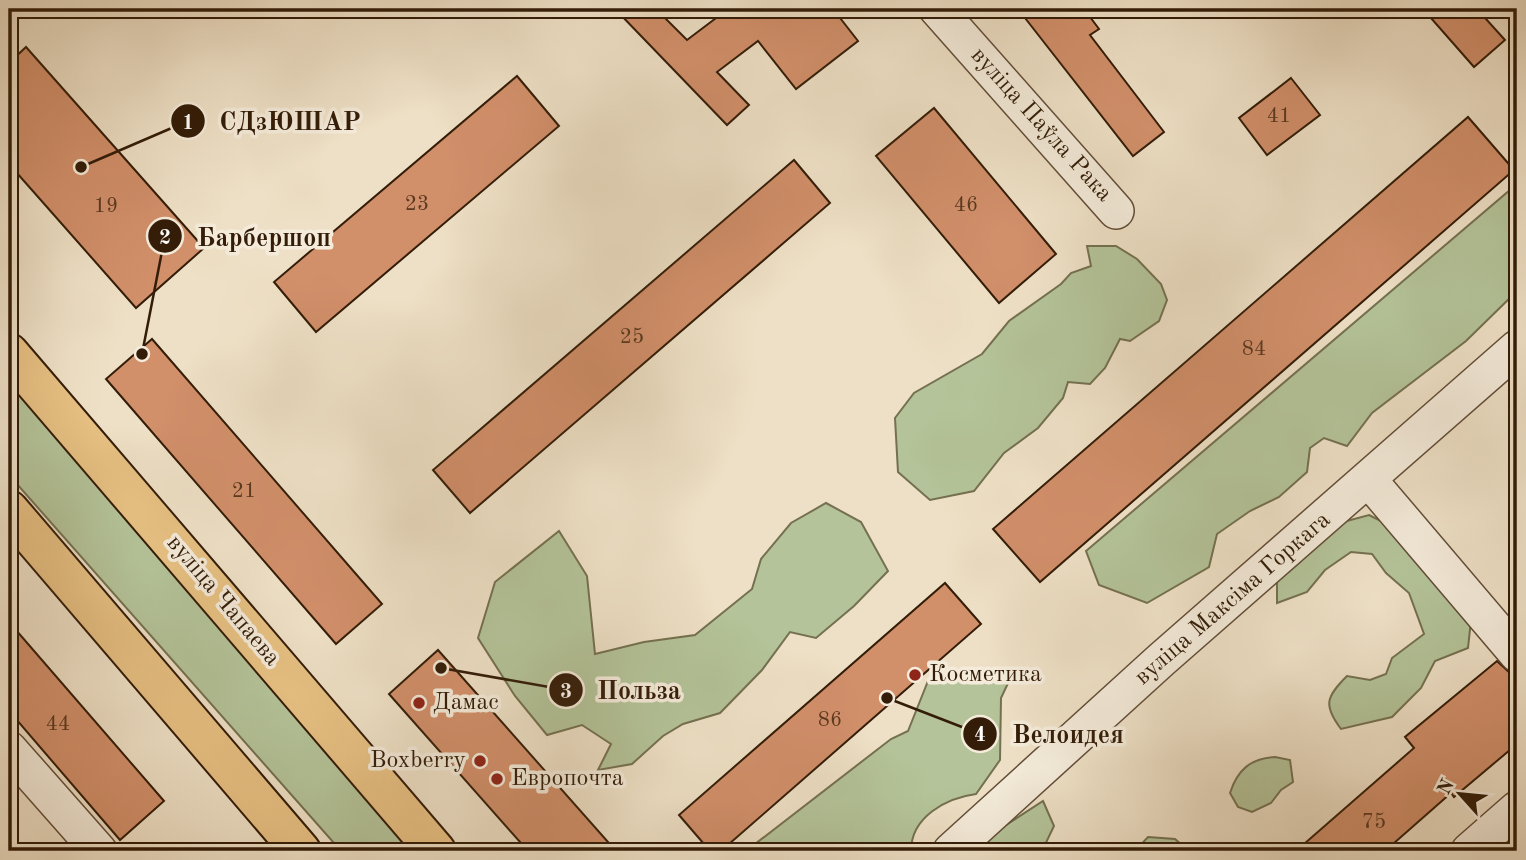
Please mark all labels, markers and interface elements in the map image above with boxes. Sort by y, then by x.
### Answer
street label: вуліца Паўла Рака [966,43,1116,207]
callout: СДзЮШАР [170,98,375,145]
house number: 41 [1267,106,1291,127]
text: СДзЮШАР [219,110,361,136]
text: 1 [182,113,194,134]
house number: 23 [405,194,429,215]
house number: 46 [954,195,978,216]
house number: 19 [94,196,118,217]
callout: Барбершоп [148,213,345,260]
text: Барбершоп [197,226,331,252]
text: 2 [159,228,171,249]
house number: 25 [620,327,644,348]
house number: 84 [1242,339,1266,360]
house number: 21 [232,481,256,502]
street label: вуліца Максіма Горкага [1131,508,1335,690]
street label: вуліца Чапаева [162,531,284,671]
place label: Косметика [929,663,1042,687]
callout: Польза [548,667,695,714]
marker: Косметика [907,667,923,683]
text: Польза [597,679,681,705]
text: 3 [560,682,572,703]
place label: Дамас [433,691,499,715]
marker: Дамас [411,695,427,711]
house number: 86 [818,710,842,731]
callout: Велоидея [963,710,1138,757]
house number: 44 [46,714,70,735]
text: Велоидея [1012,723,1124,749]
text: 4 [974,725,986,746]
place label: Boxberry [370,749,466,773]
marker: Boxberry [472,753,488,769]
north arrow [1424,758,1494,828]
place label: Европочта [511,767,624,791]
marker: Европочта [489,771,505,787]
text: N [1435,776,1459,798]
house number: 75 [1362,812,1386,833]

